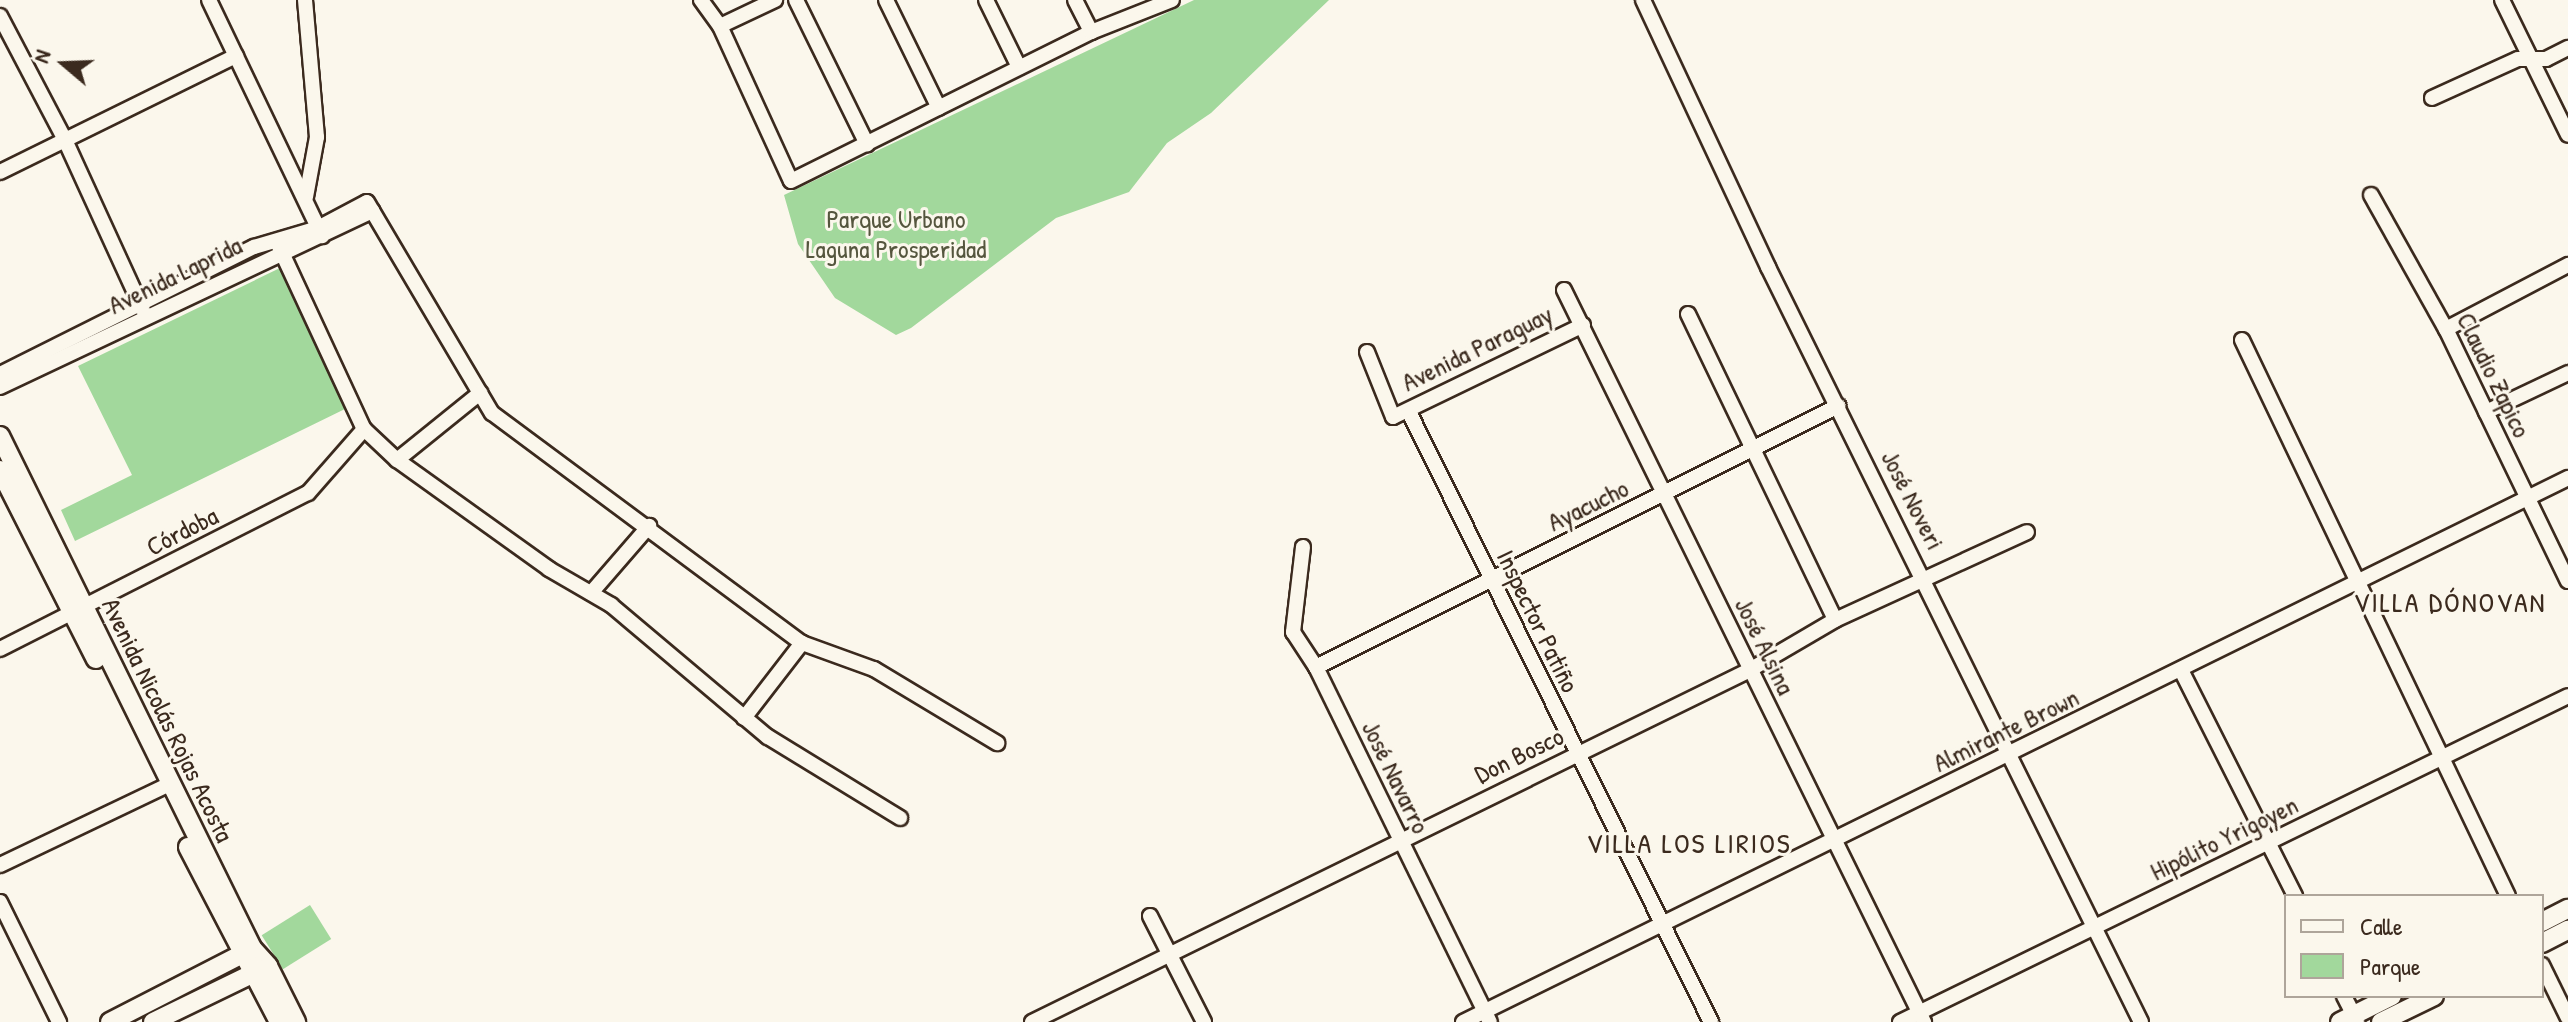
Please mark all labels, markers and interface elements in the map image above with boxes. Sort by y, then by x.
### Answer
north arrow [24,24,104,104]
text: N [25,46,57,67]
park label: Parque Urbano Laguna Prosperidad [806,203,986,264]
street label: Avenida Laprida [103,229,247,321]
street label: Avenida Paraguay [1397,298,1557,398]
street label: Claudio Zapico [2450,307,2538,443]
street label: José Noveri [1875,445,1951,555]
street label: Ayacucho [1543,472,1633,538]
street label: Córdoba [141,500,223,562]
street label: Inspector Patiño [1490,545,1586,697]
district label: VILLA DÓNOVAN [2354,585,2546,619]
street label: Avenida Nicolás Rojas Acosta [95,593,241,847]
street label: José Alsina [1728,593,1802,699]
street label: Almirante Brown [1928,681,2084,779]
street label: José Navarro [1355,716,1437,838]
street label: Don Bosco [1470,720,1568,790]
street label: Hipólito Yrigoyen [2145,789,2303,887]
district label: VILLA LOS LIRIOS [1586,826,1792,860]
legend [2284,894,2544,998]
text: Calle [2360,910,2402,942]
text: Parque [2360,950,2420,982]

